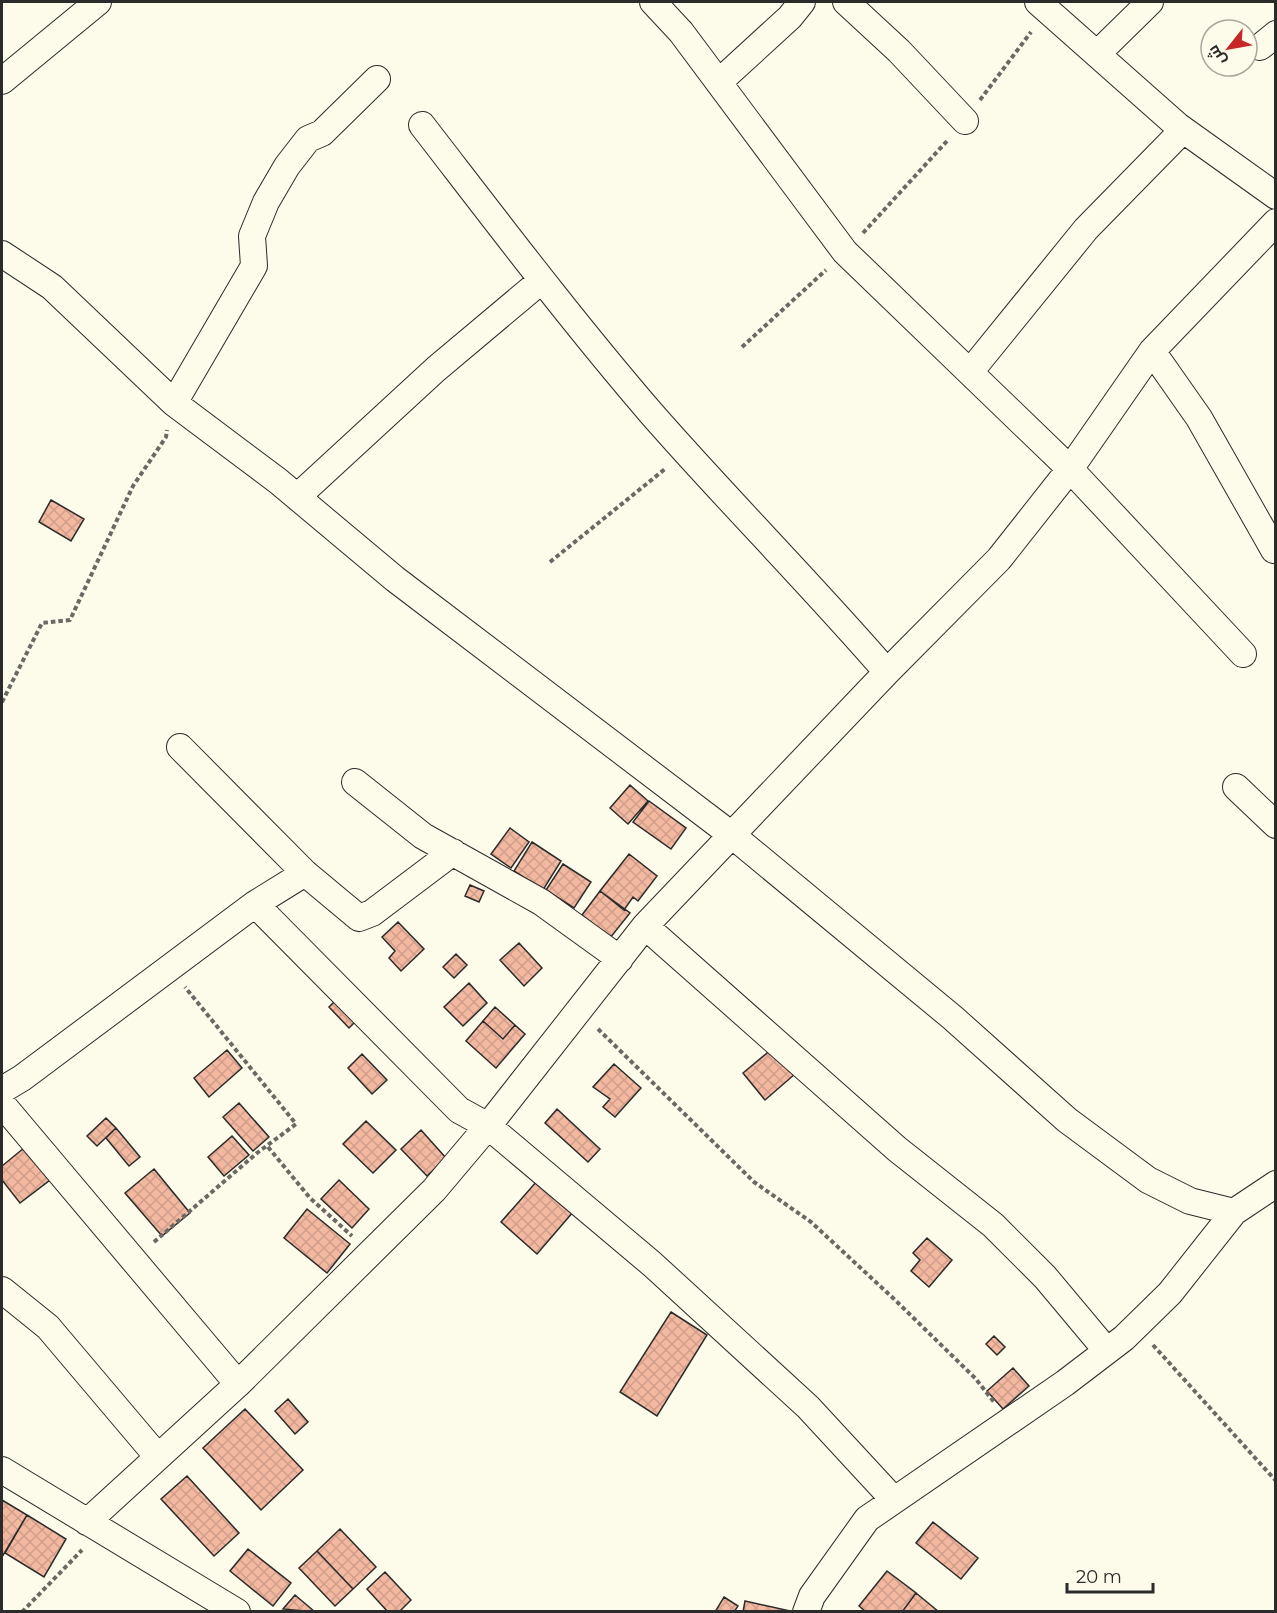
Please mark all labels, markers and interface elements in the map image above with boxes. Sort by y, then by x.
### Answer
north arrow [1199,18,1259,78]
text: ش [1203,42,1230,69]
scale bar [1067,1556,1152,1594]
text: 20 m [1076,1566,1122,1588]

